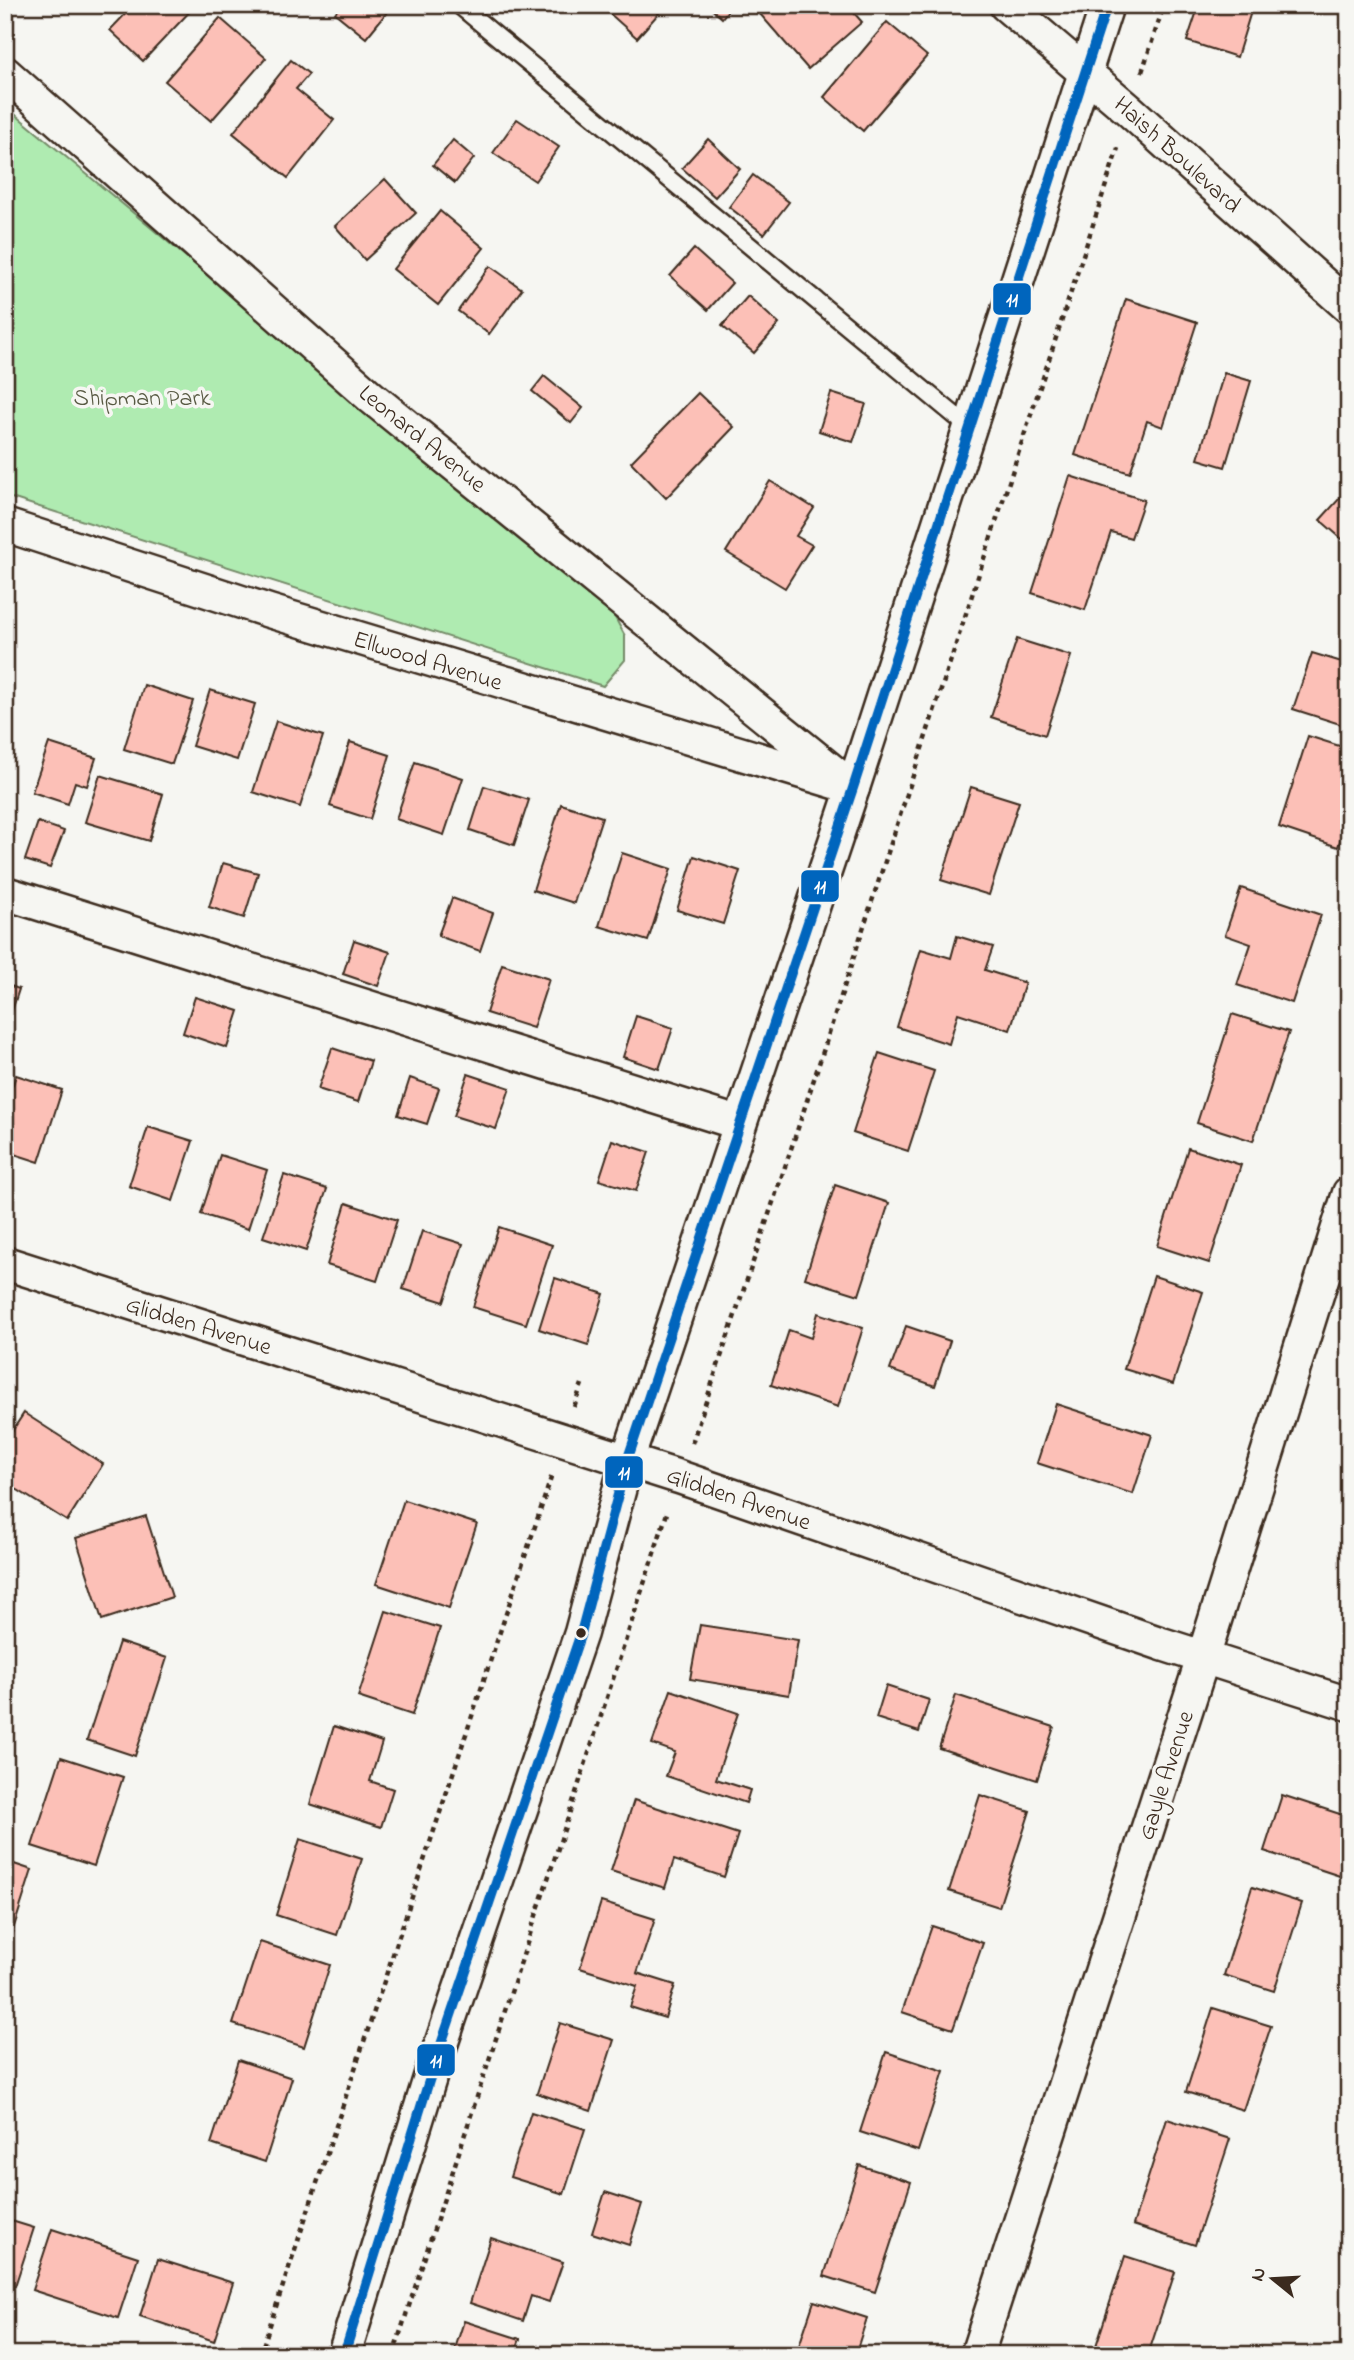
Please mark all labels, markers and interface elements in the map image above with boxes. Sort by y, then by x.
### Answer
street label: Haish Boulevard [1105,89,1248,223]
line badge: 11 [992,282,1032,316]
text: 11 [1006,288,1018,315]
street label: Leonard Avenue [350,377,493,503]
park label: Shipman Park [74,382,211,417]
street label: Ellwood Avenue [348,623,506,702]
line badge: 11 [800,869,840,903]
text: 11 [814,875,826,902]
street label: Glidden Avenue [121,1289,276,1366]
line badge: 11 [604,1455,644,1489]
street label: Glidden Avenue [661,1459,815,1542]
text: 11 [618,1461,630,1488]
unlabelled marker [574,1626,588,1640]
street label: Gayle Avenue [1130,1706,1206,1845]
line badge: 11 [416,2043,456,2077]
text: 11 [430,2049,442,2076]
north arrow [1238,2244,1308,2314]
text: N [1244,2264,1274,2285]

